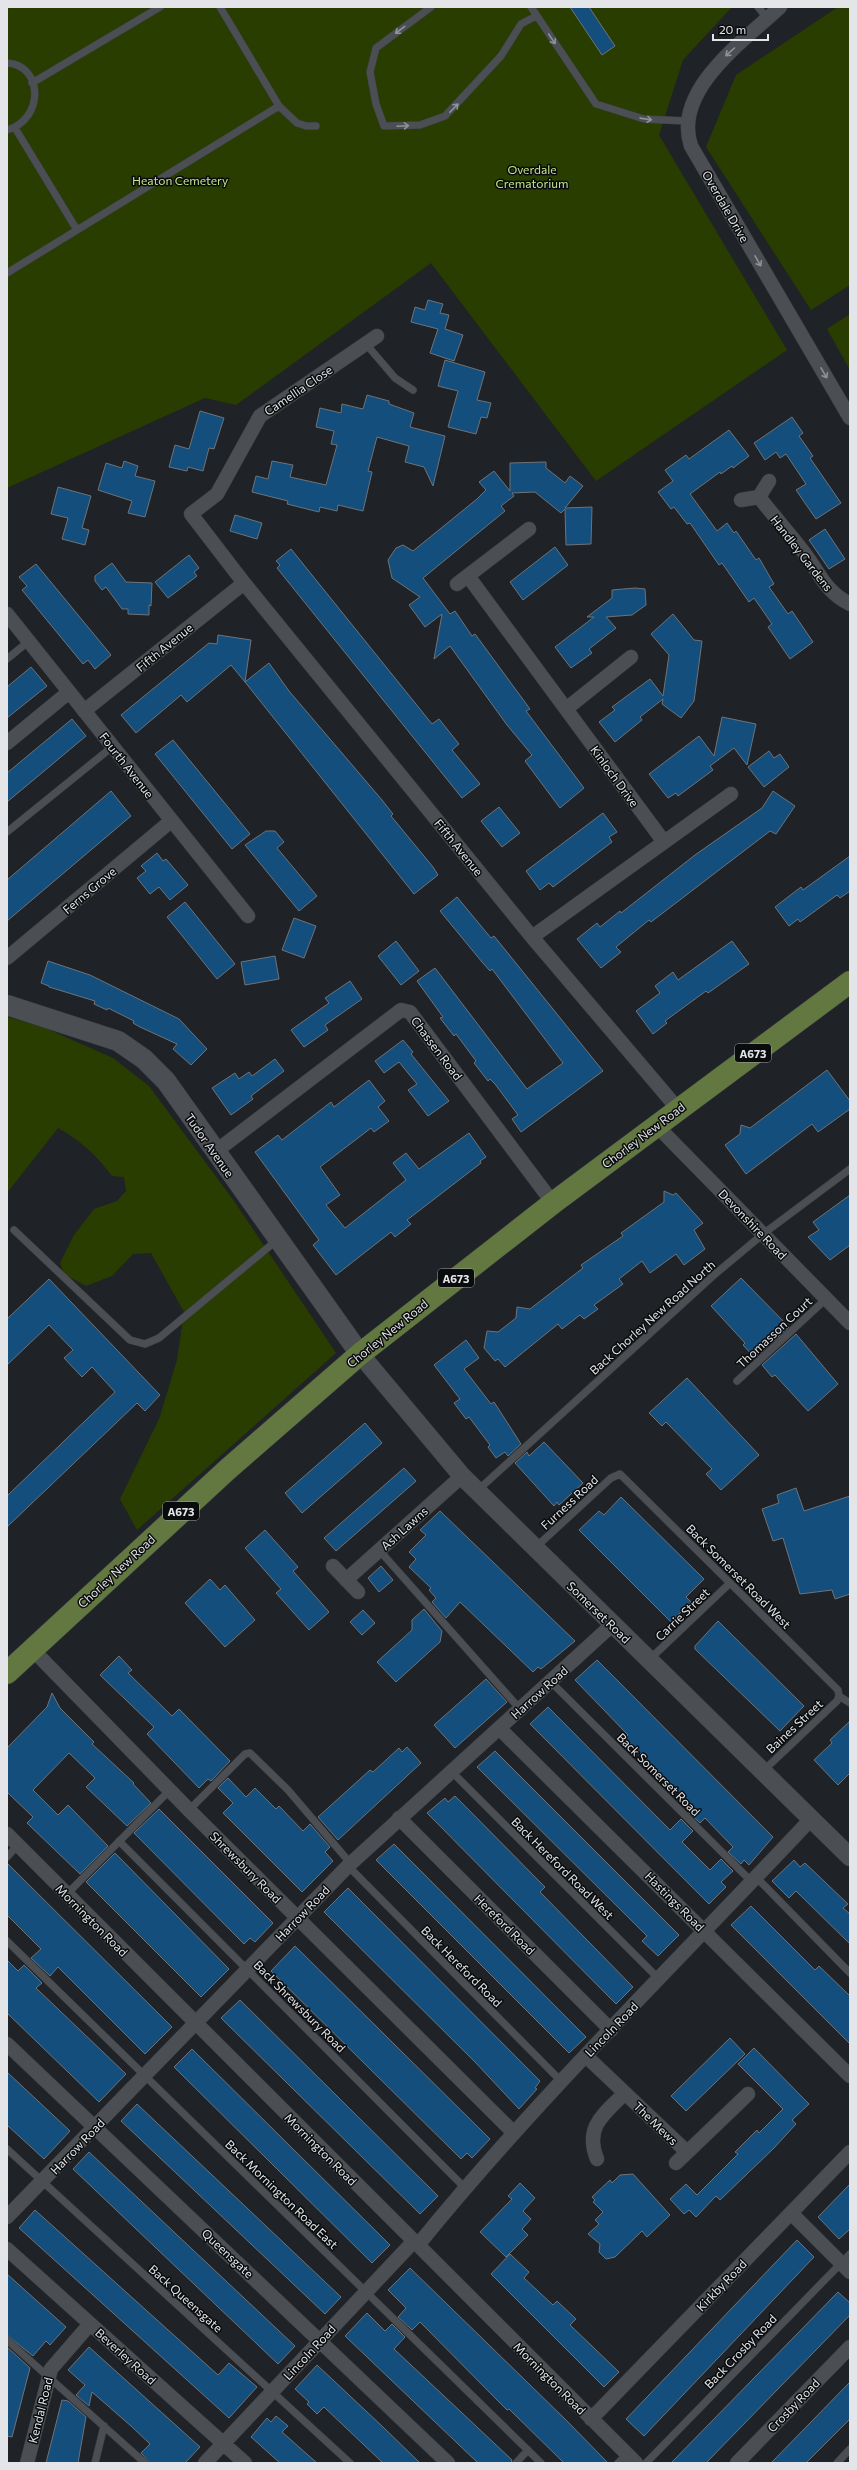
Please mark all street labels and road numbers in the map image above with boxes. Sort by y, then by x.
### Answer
street label: Overdale Drive [700,168,752,244]
street label: Camellia Close [261,362,335,418]
street label: Handley Gardens [768,512,836,594]
street label: Fifth Avenue [133,620,195,674]
street label: Fourth Avenue [97,729,157,801]
street label: Kinloch Drive [588,743,642,809]
street label: Fifth Avenue [432,816,486,878]
street label: Ferns Grove [60,864,118,916]
street label: Chassen Road [409,1014,465,1083]
road number: A673 [735,1044,771,1062]
street label: Chorley New Road [599,1099,687,1171]
street label: Tudor Avenue [183,1110,237,1180]
street label: Devonshire Road [716,1186,790,1262]
street label: Back Chorley New Road North [586,1257,718,1377]
road number: A673 [438,1269,474,1287]
street label: Thomasson Court [734,1294,814,1370]
street label: Chorley New Road [344,1296,430,1370]
street label: Furness Road [538,1472,600,1532]
road number: A673 [163,1502,199,1520]
street label: Ash Lawns [378,1503,430,1553]
street label: Back Somerset Road West [684,1521,794,1631]
street label: Chorley New Road [75,1532,157,1610]
street label: Somerset Road [564,1578,634,1646]
street label: Carrie Street [652,1585,712,1643]
street label: Harrow Road [508,1663,570,1721]
street label: Baines Street [763,1696,825,1756]
street label: Back Somerset Road [615,1730,703,1818]
street label: Back Hereford Road West [509,1814,617,1922]
street label: Shrewsbury Road [208,1829,285,1906]
street label: Hastings Road [643,1869,708,1934]
street label: Mornington Road [53,1881,131,1959]
street label: Harrow Road [272,1882,332,1944]
street label: Hereford Road [472,1891,538,1957]
street label: Back Hereford Road [419,1923,505,2009]
street label: Back Shrewsbury Road [251,1957,349,2055]
street label: Lincoln Road [582,1999,640,2059]
street label: The Mews [631,2099,681,2147]
street label: Mornington Road [282,2110,360,2188]
street label: Harrow Road [47,2115,107,2177]
street label: Back Mornington Road East [223,2137,341,2251]
street label: Queensgate [199,2226,257,2280]
street label: Kirkby Road [693,2256,749,2314]
street label: Back Queensgate [146,2261,226,2335]
street label: Back Crosby Road [701,2311,779,2391]
street label: Lincoln Road [280,2322,338,2382]
street label: Beverley Road [93,2325,159,2387]
street label: Mornington Road [511,2339,589,2417]
street label: Crosby Road [764,2375,822,2435]
street label: Kendal Road [25,2376,55,2444]

